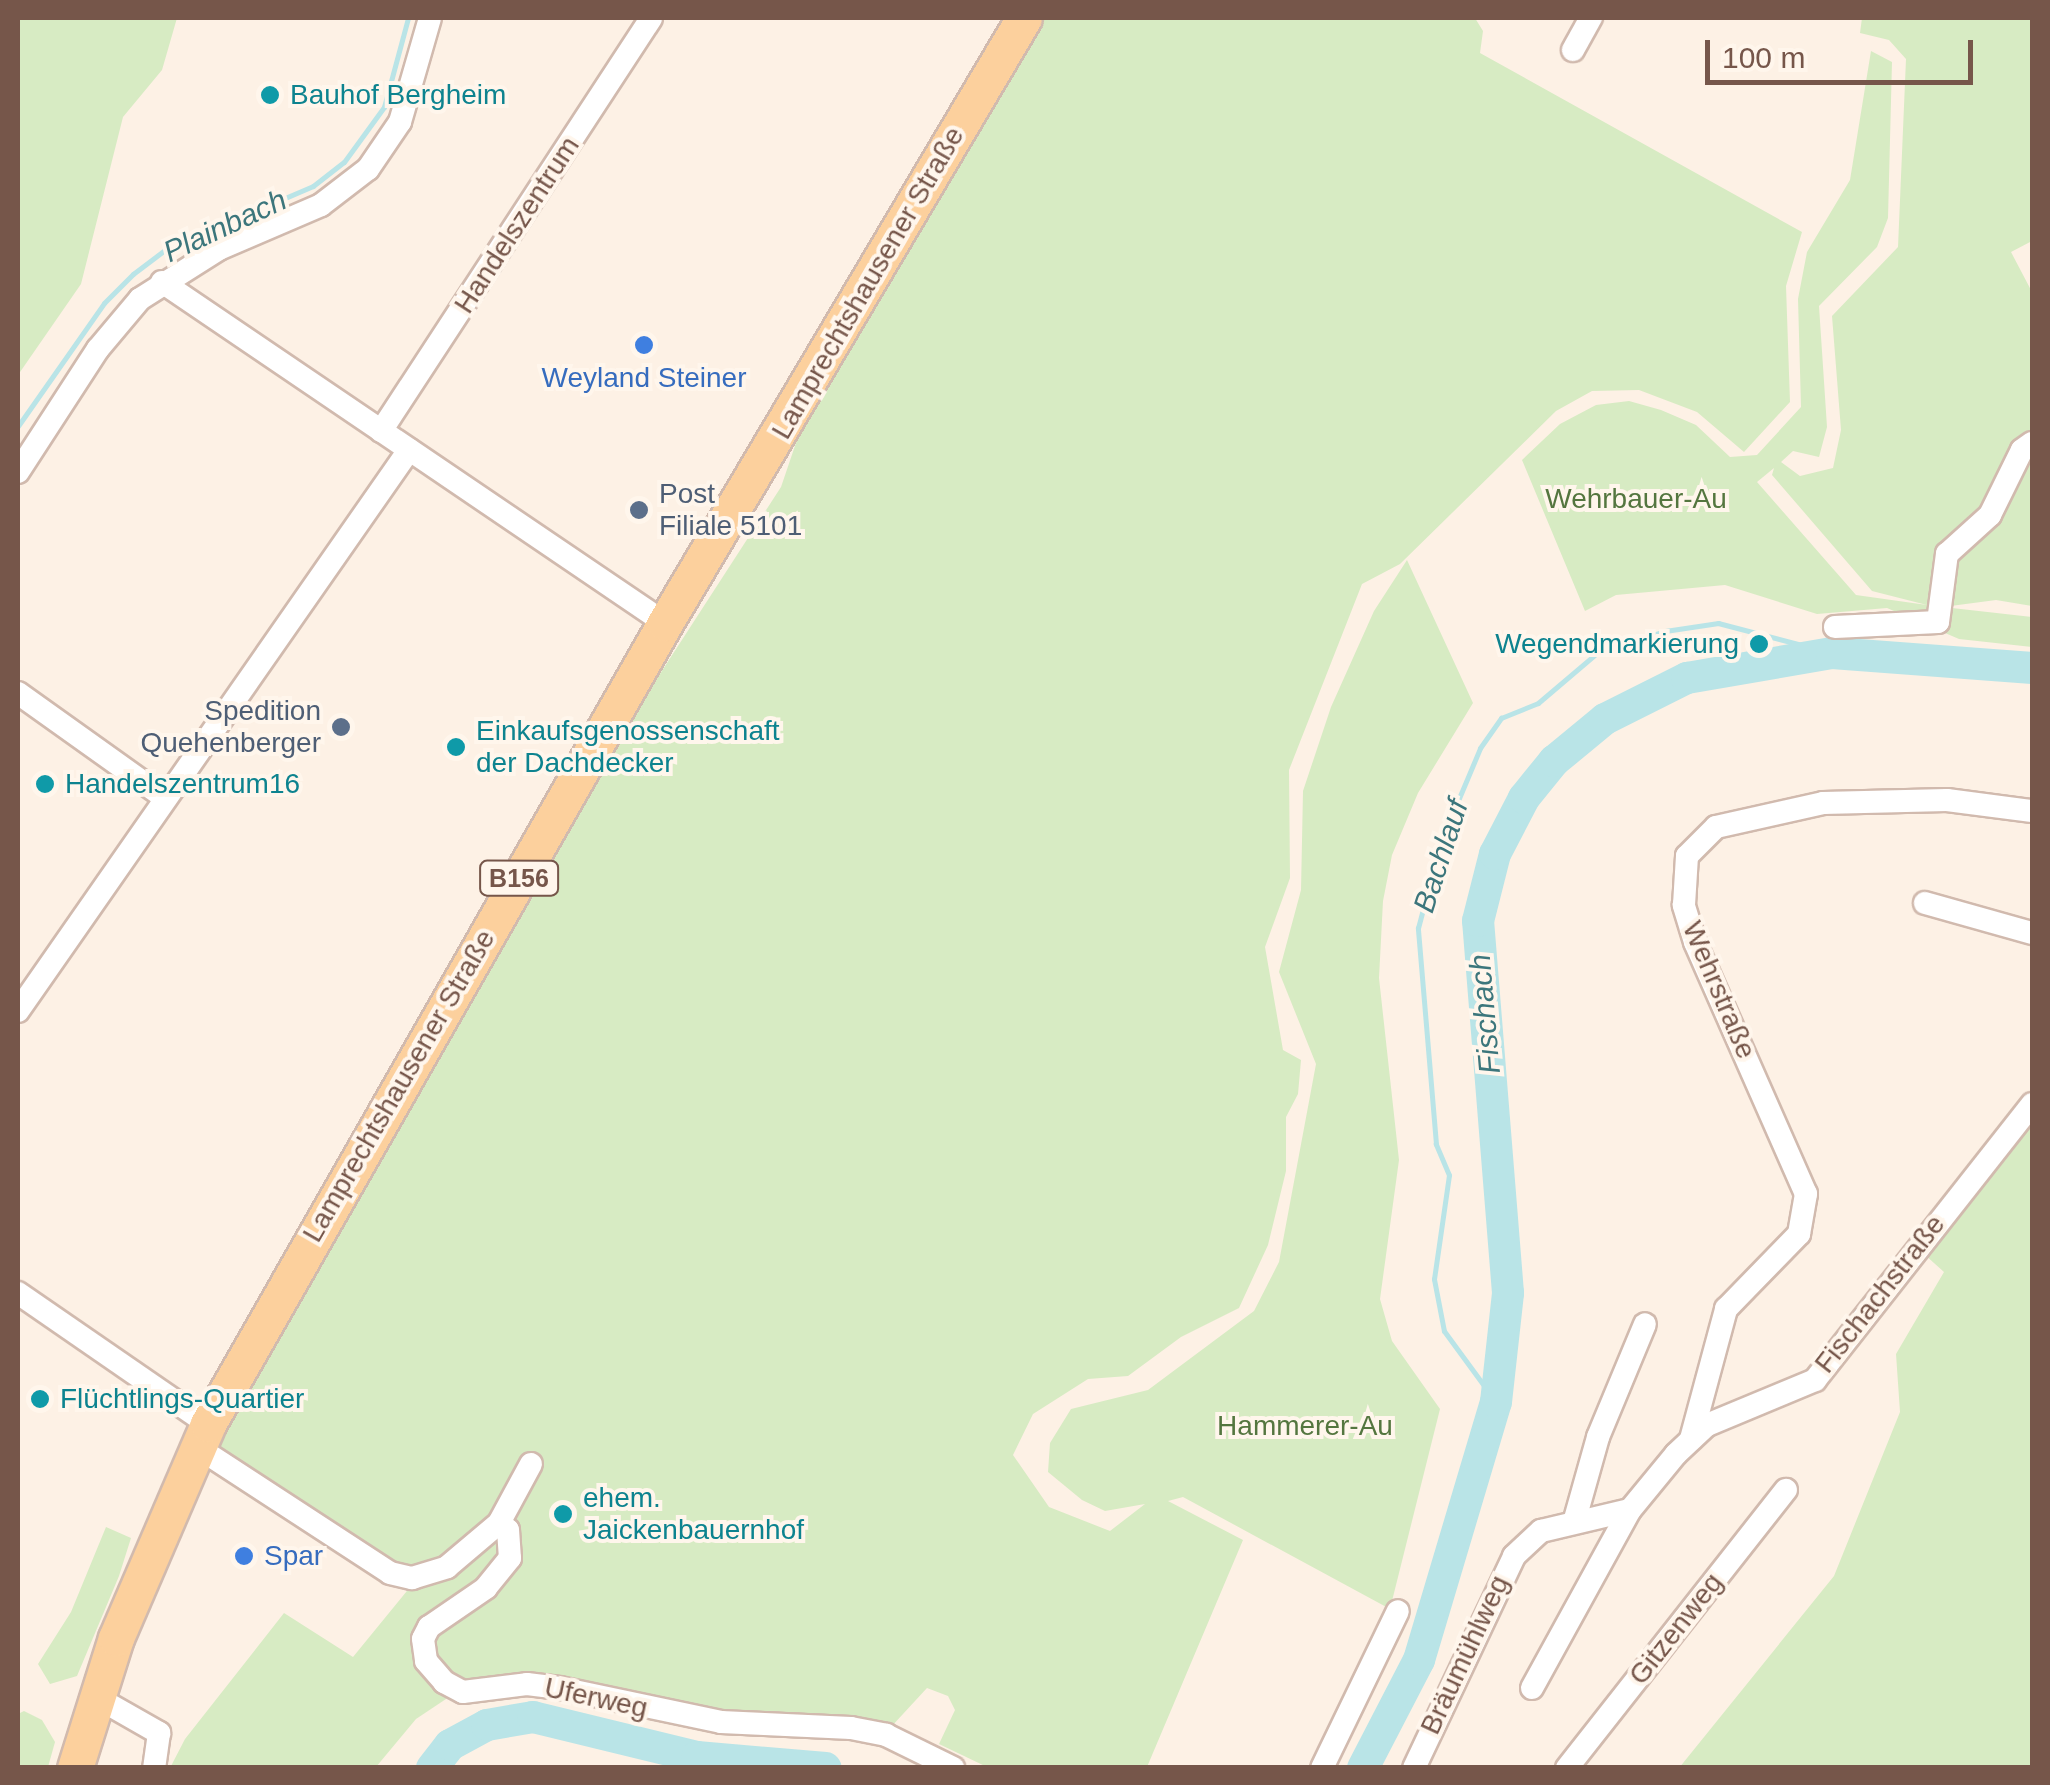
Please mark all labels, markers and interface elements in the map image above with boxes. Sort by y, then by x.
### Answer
scale bar [1710,20,1978,82]
text: 100 m [1722,41,1805,74]
place label: Bauhof Bergheim [290,78,506,112]
marker: Bauhof Bergheim [259,84,281,106]
street label: Lamprechtshausener Straße [765,121,971,445]
street label: Handelszentrum [447,130,587,320]
water label: Plainbach [158,182,292,270]
marker: Weyland Steiner [633,334,655,356]
place label: Weyland Steiner [542,361,746,395]
place label: Post Filiale 5101 [659,477,802,543]
park label: Wehrbauer-Au [1545,482,1727,516]
marker: Post Filiale 5101 [628,499,650,521]
place label: Wegendmarkierung [1495,627,1739,661]
marker: Wegendmarkierung [1748,633,1770,655]
place label: Spedition Quehenberger [140,694,321,760]
place label: Einkaufsgenossenschaft der Dachdecker [476,714,780,780]
marker: Spedition Quehenberger [330,716,352,738]
marker: Einkaufsgenossenschaft der Dachdecker [445,736,467,758]
place label: Handelszentrum16 [65,767,300,801]
marker: Handelszentrum16 [34,773,56,795]
water label: Bachlauf [1406,795,1476,917]
road number: B156 [479,858,559,898]
street label: Wehrstraße [1675,916,1763,1064]
street label: Lamprechtshausener Straße [296,924,502,1248]
water label: Fischach [1462,953,1508,1075]
street label: Fischachstraße [1808,1208,1952,1380]
place label: Flüchtlings-Quartier [60,1382,304,1416]
marker: Flüchtlings-Quartier [29,1388,51,1410]
park label: Hammerer-Au [1217,1409,1393,1443]
place label: ehem. Jaickenbauernhof [583,1481,804,1547]
marker: ehem. Jaickenbauernhof [552,1503,574,1525]
place label: Spar [264,1539,323,1573]
marker: Spar [233,1545,255,1567]
street label: Gitzenweg [1622,1567,1730,1691]
street label: Bräumühlweg [1414,1570,1516,1740]
street label: Uferweg [542,1671,650,1725]

